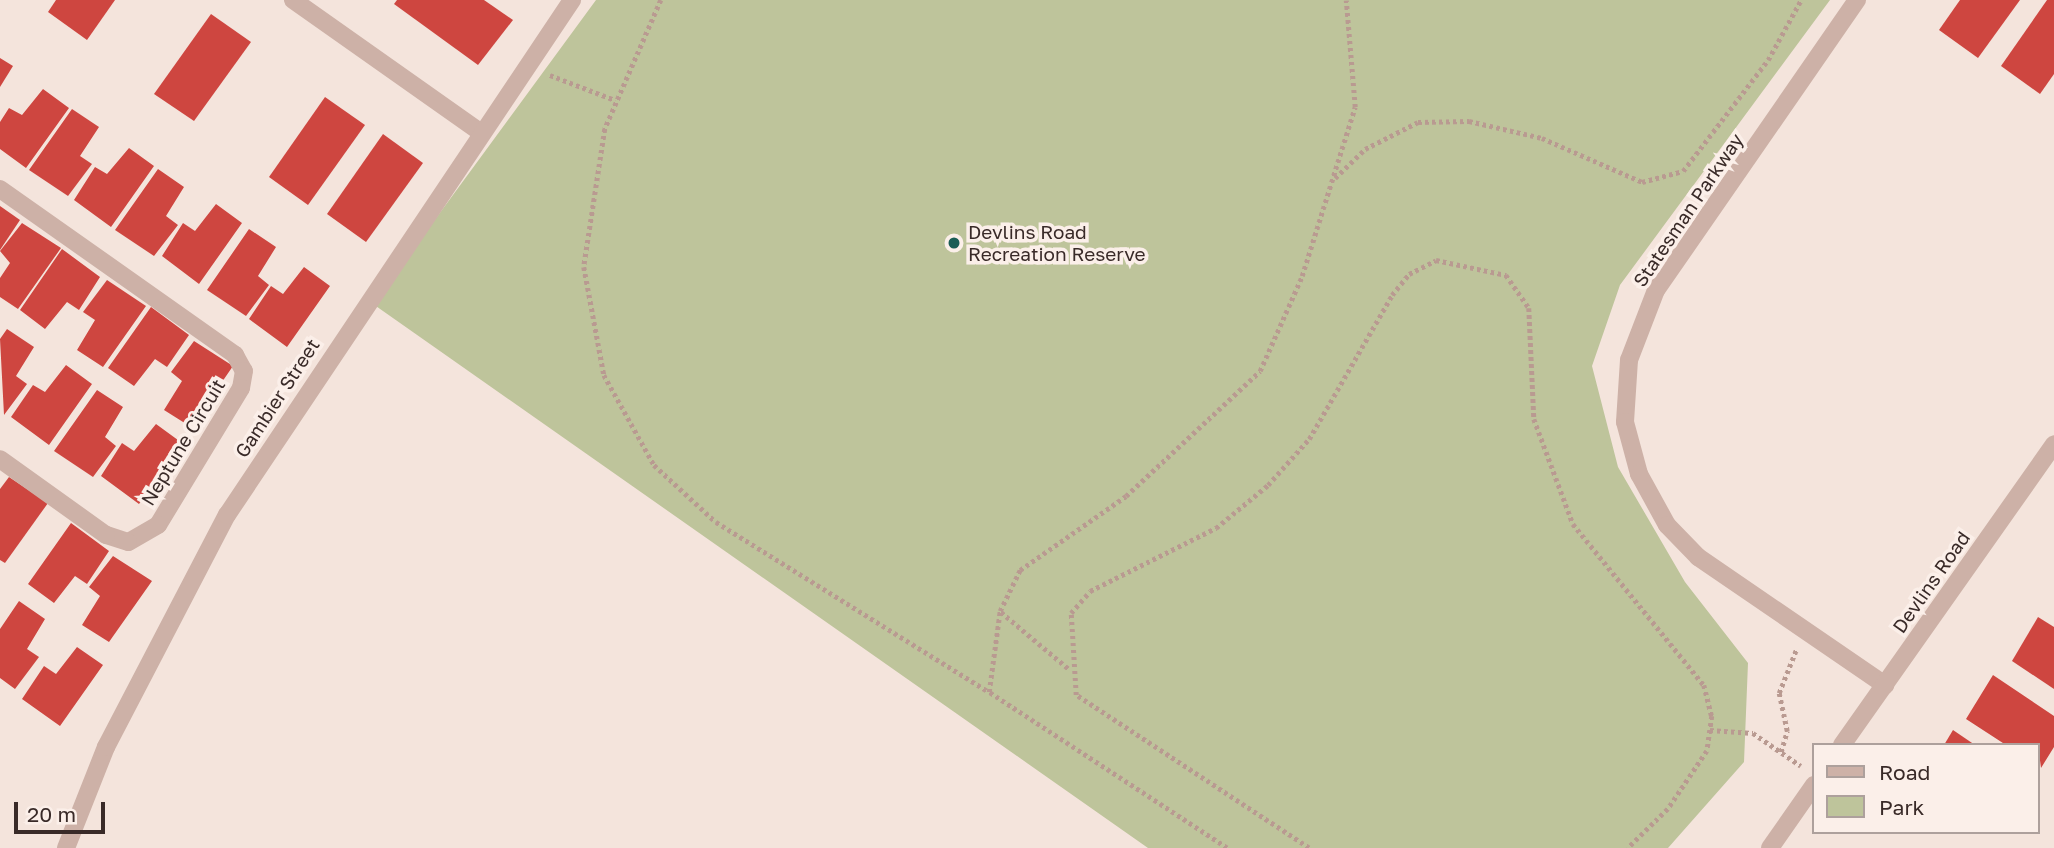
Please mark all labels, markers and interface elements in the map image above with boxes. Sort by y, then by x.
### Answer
street label: Statesman Parkway [1628,129,1748,291]
place label: Devlins Road Recreation Reserve [968,221,1146,265]
marker: Devlins Road Recreation Reserve [946,235,962,251]
street label: Gambier Street [230,334,324,462]
street label: Neptune Circuit [136,375,230,509]
street label: Devlins Road [1888,527,1974,637]
legend [1812,743,2040,834]
text: Road [1879,759,1930,785]
scale bar [18,788,108,832]
text: Park [1879,794,1924,820]
text: 20 m [27,801,76,827]

